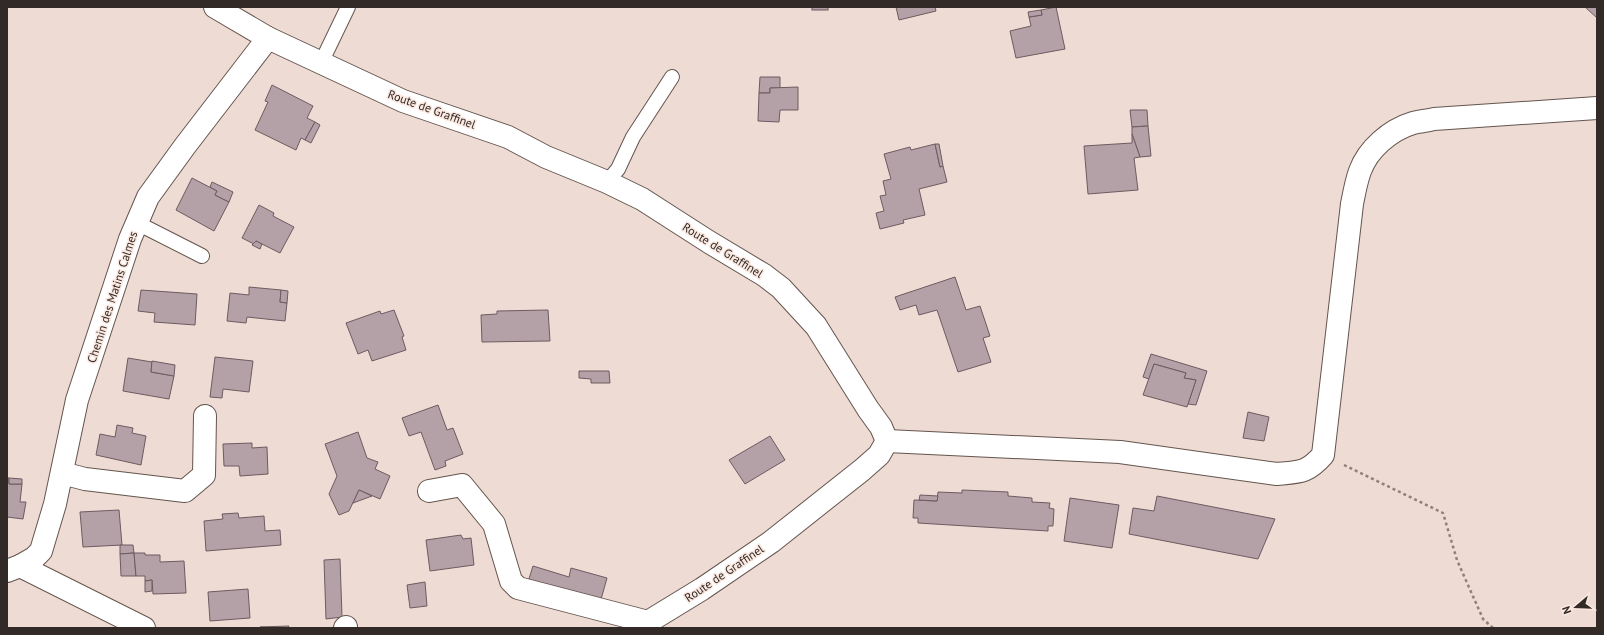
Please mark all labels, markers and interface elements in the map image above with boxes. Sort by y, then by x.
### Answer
street label: Route de Graffinel [386,86,478,132]
street label: Route de Graffinel [680,219,767,281]
street label: Chemin des Matins Calmes [84,229,140,365]
street label: Route de Graffinel [682,541,767,605]
north arrow [1556,587,1596,627]
text: N [1559,605,1574,616]

